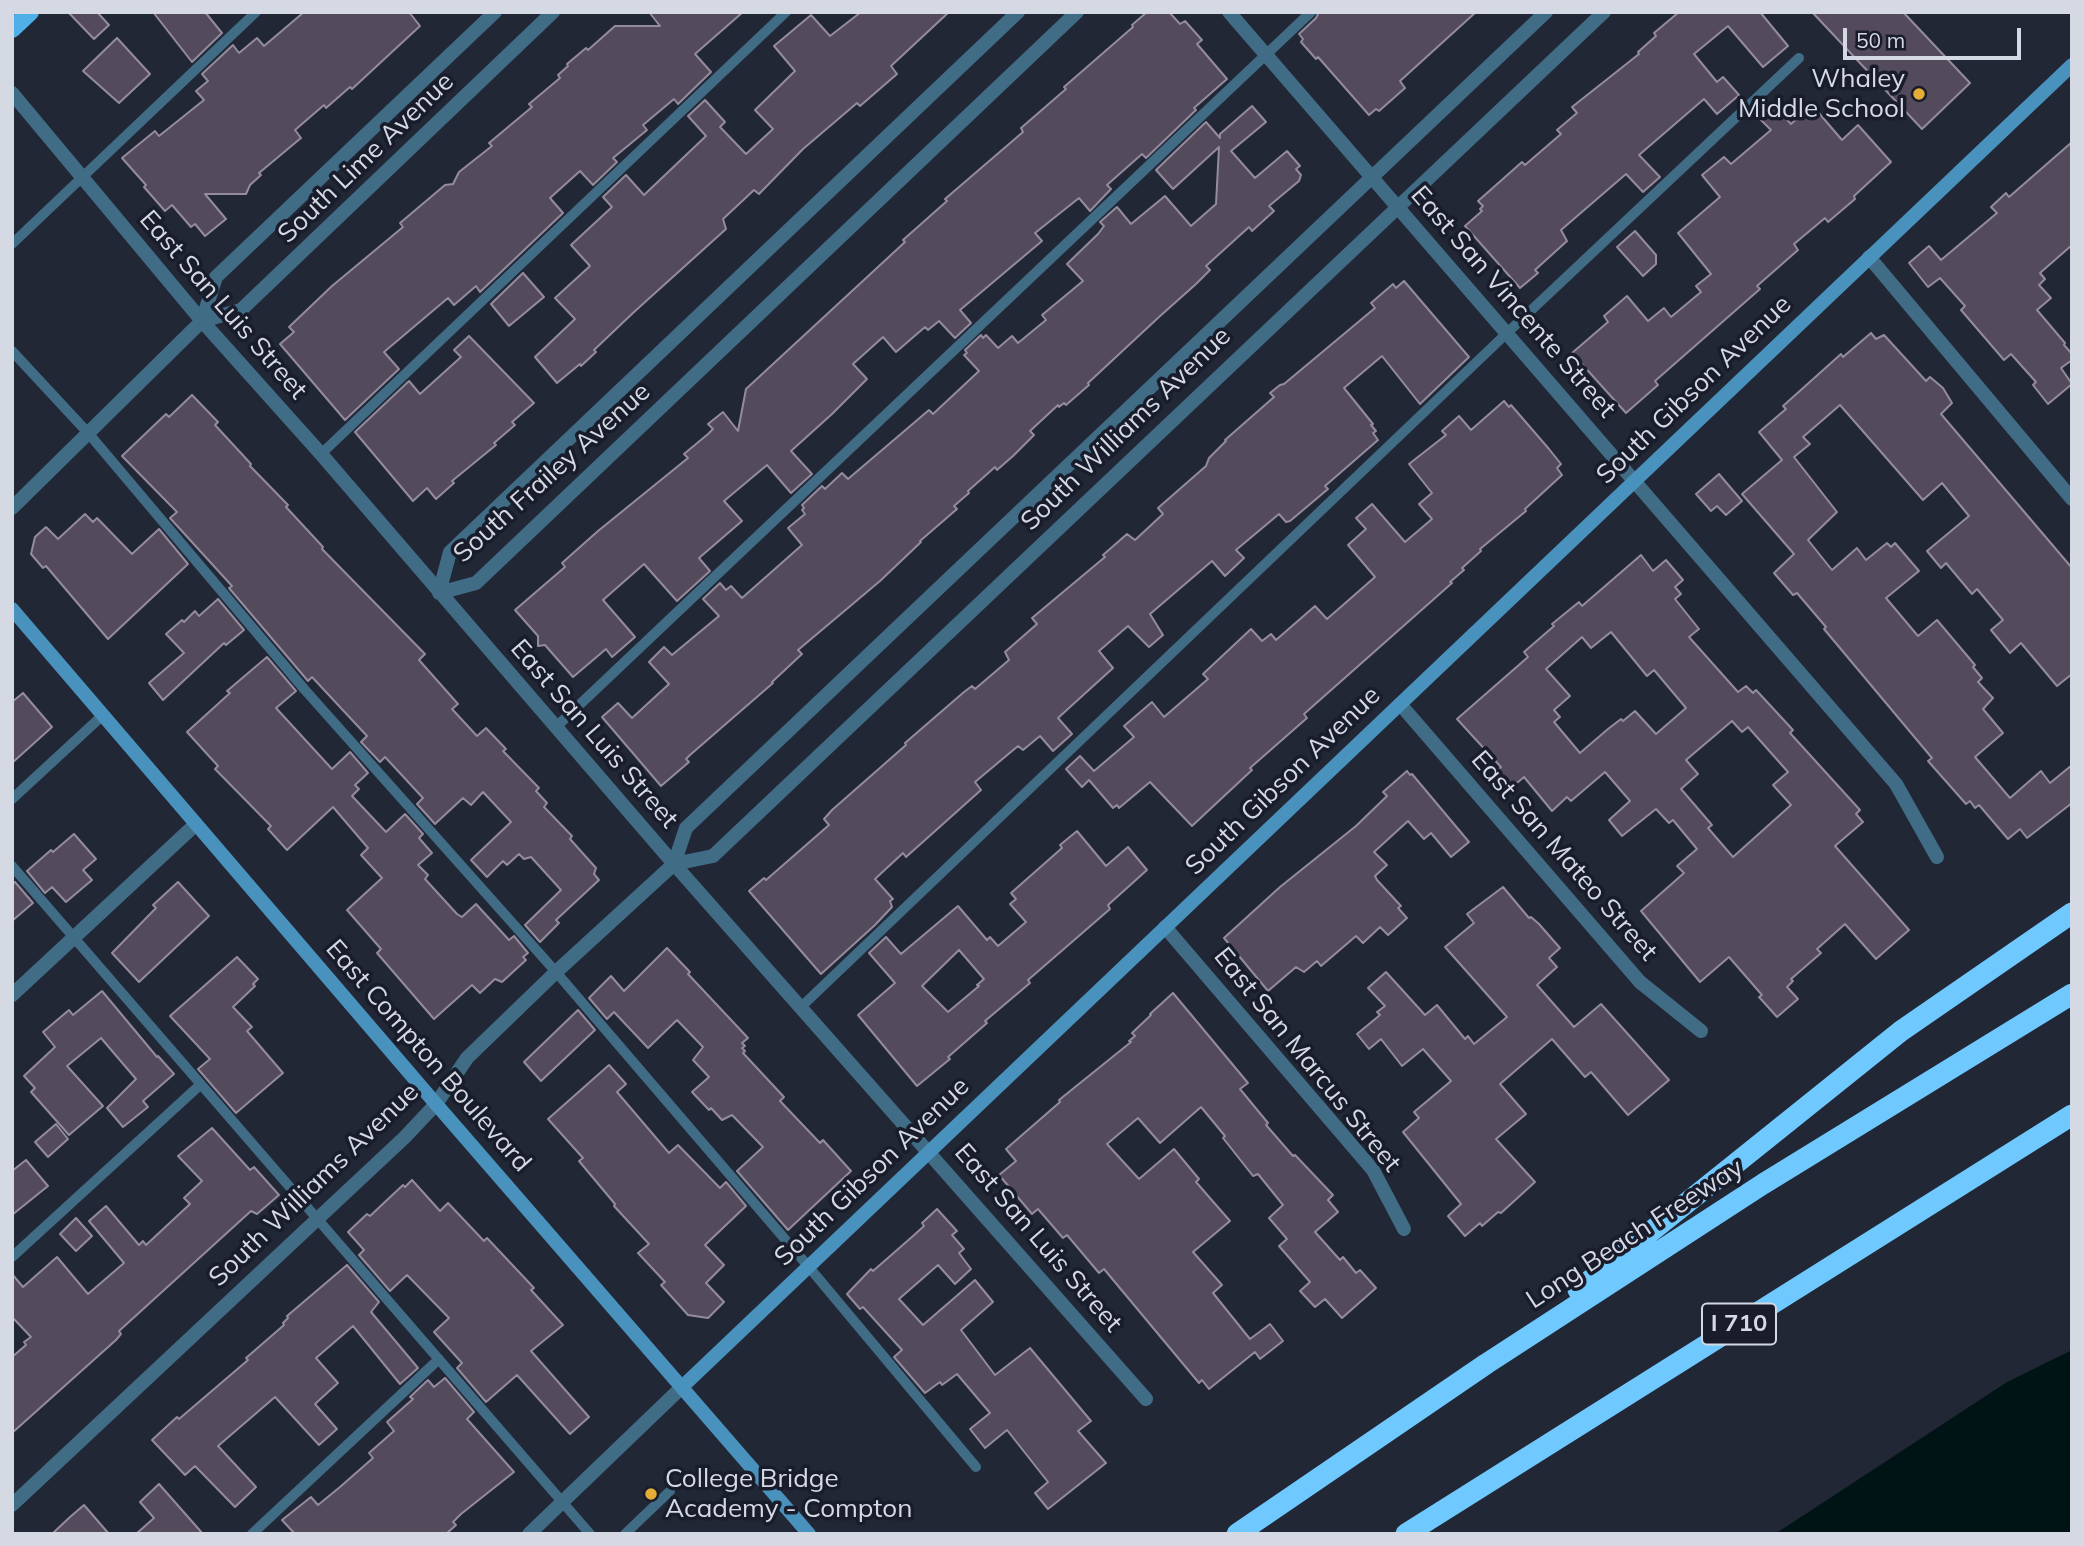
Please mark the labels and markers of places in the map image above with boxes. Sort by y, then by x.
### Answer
place label: Whaley Middle School [1738,63,1905,124]
marker: Whaley Middle School [1911,86,1927,102]
place label: College Bridge Academy - Compton [665,1463,912,1524]
marker: College Bridge Academy - Compton [643,1486,659,1502]

